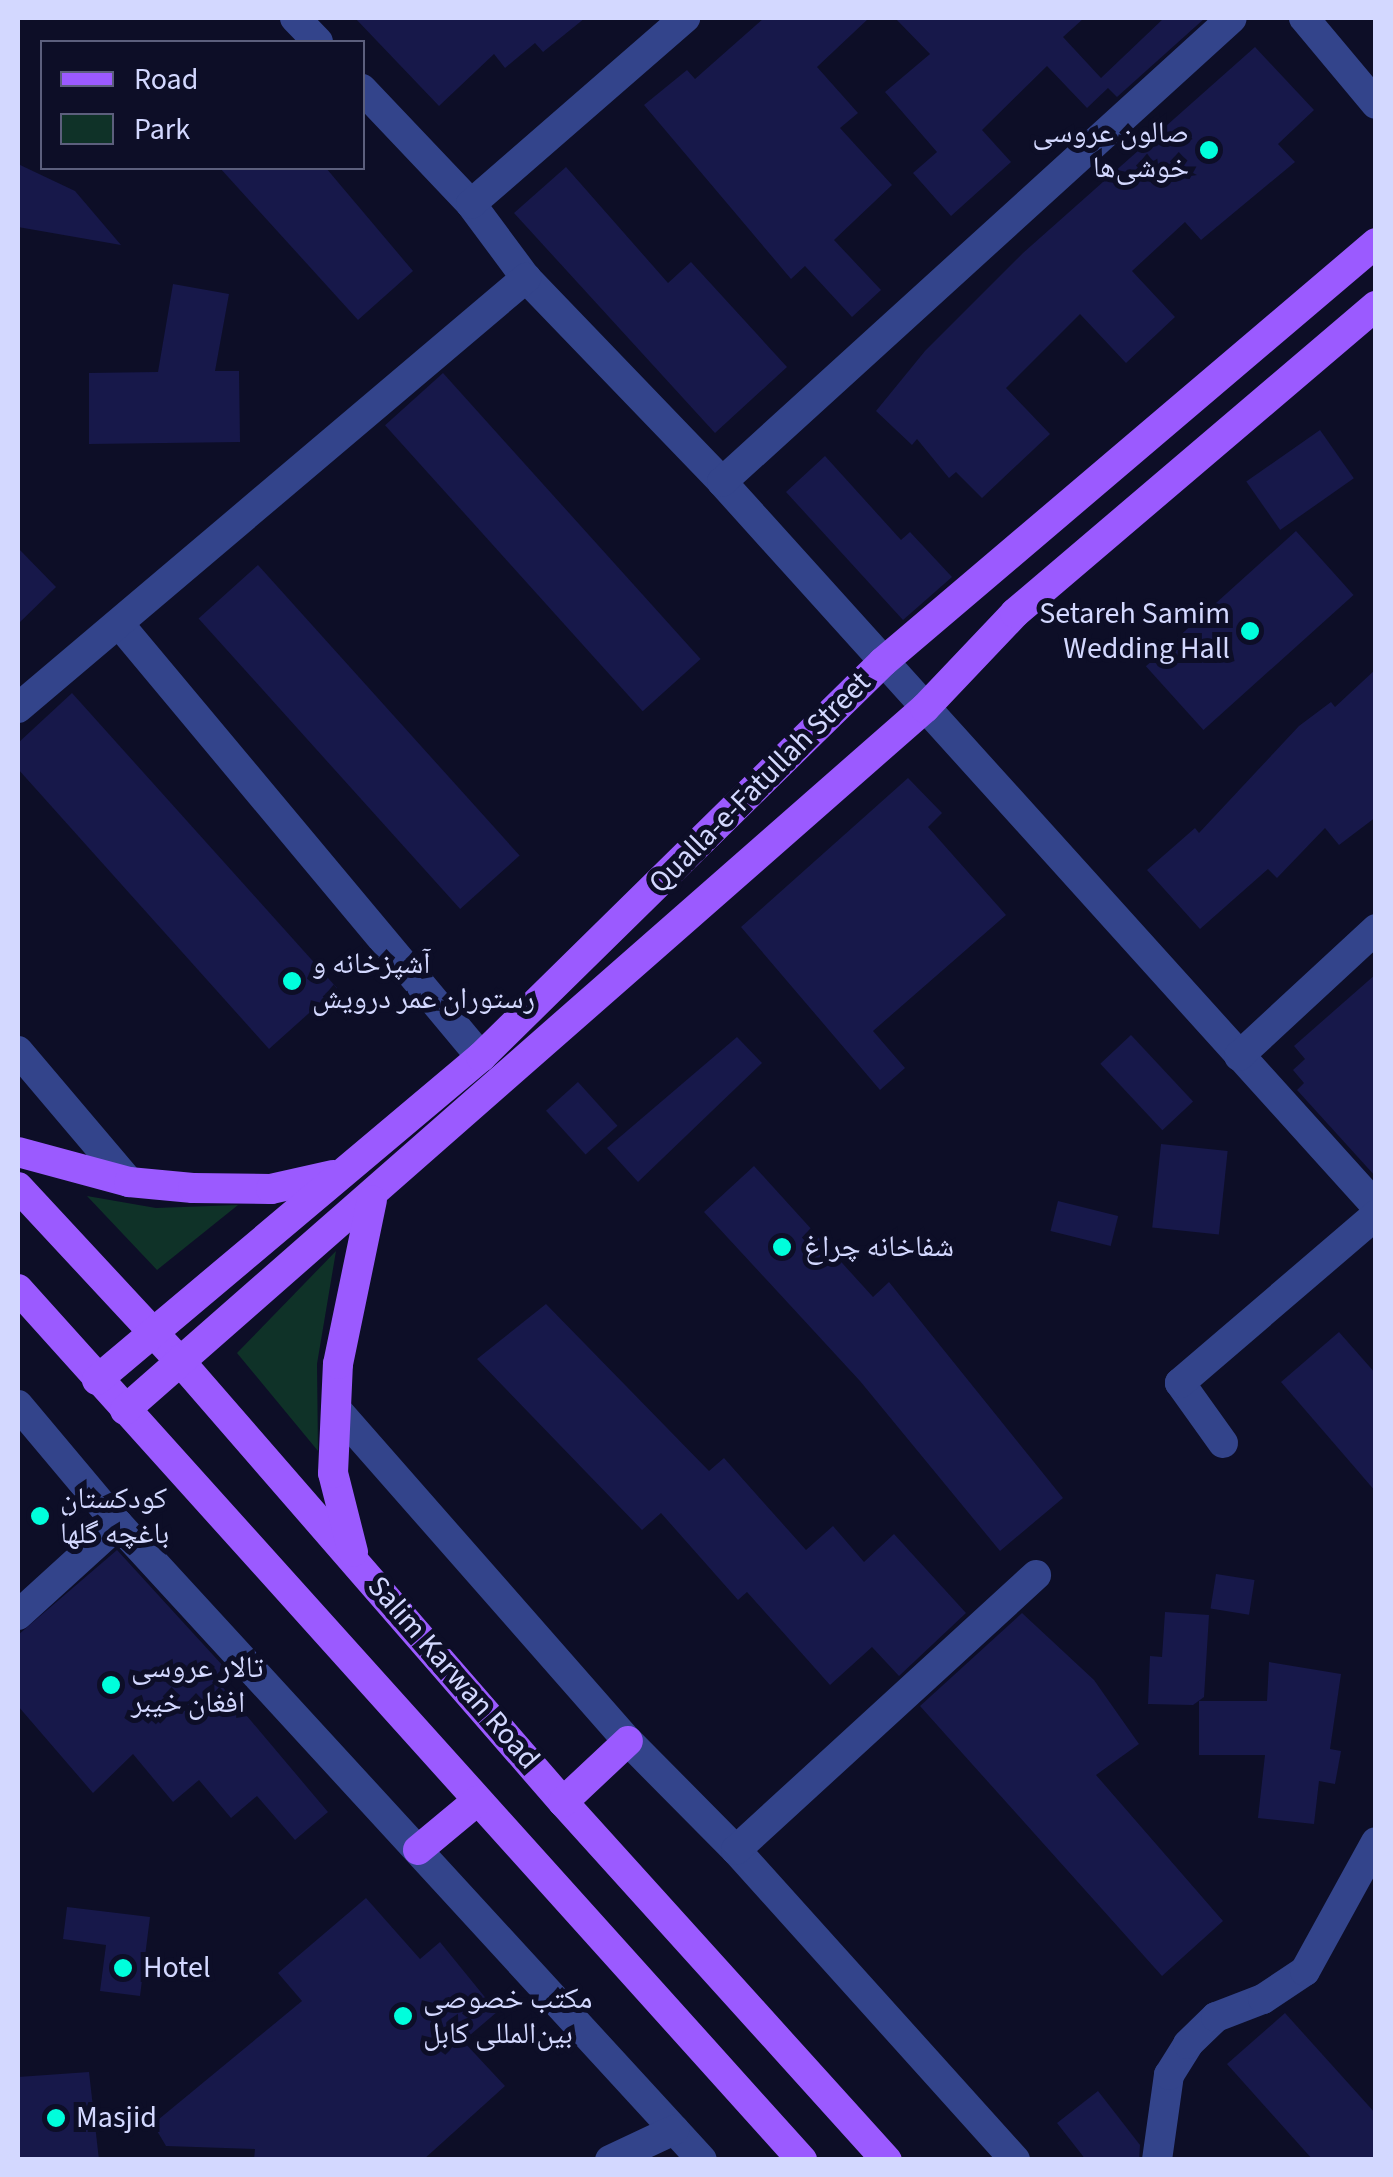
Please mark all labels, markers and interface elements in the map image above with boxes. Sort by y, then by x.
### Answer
legend [40,40,365,170]
text: Road [134,58,198,101]
text: Park [134,108,190,151]
place label: صالون عروسی خوشی‌ها [1032,115,1189,186]
marker: صالون عروسی خوشی‌ها [1198,139,1220,161]
place label: Setareh Samim Wedding Hall [1039,596,1230,666]
marker: Setareh Samim Wedding Hall [1239,620,1261,642]
street label: Qualla-e-Fatullah Street [642,665,878,901]
place label: آشپزخانه و رستوران عمر درویش [312,946,535,1016]
marker: آشپزخانه و رستوران عمر درویش [281,970,303,992]
place label: شفاخانه چراغ [804,1229,954,1265]
marker: شفاخانه چراغ [769,1234,795,1260]
place label: کودکستان باغچه گلها [60,1481,169,1552]
marker: کودکستان باغچه گلها [29,1505,51,1527]
street label: Salim Karwan Road [359,1569,547,1777]
place label: تالار عروسی افغان خیبر [131,1650,264,1720]
marker: تالار عروسی افغان خیبر [100,1674,122,1696]
place label: Hotel [143,1950,211,1986]
marker: Hotel [112,1957,134,1979]
place label: مکتب خصوصی بین‌المللی کابل [423,1981,592,2052]
marker: مکتب خصوصی بین‌المللی کابل [392,2005,414,2027]
place label: Masjid [76,2100,157,2136]
marker: Masjid [45,2107,67,2129]

